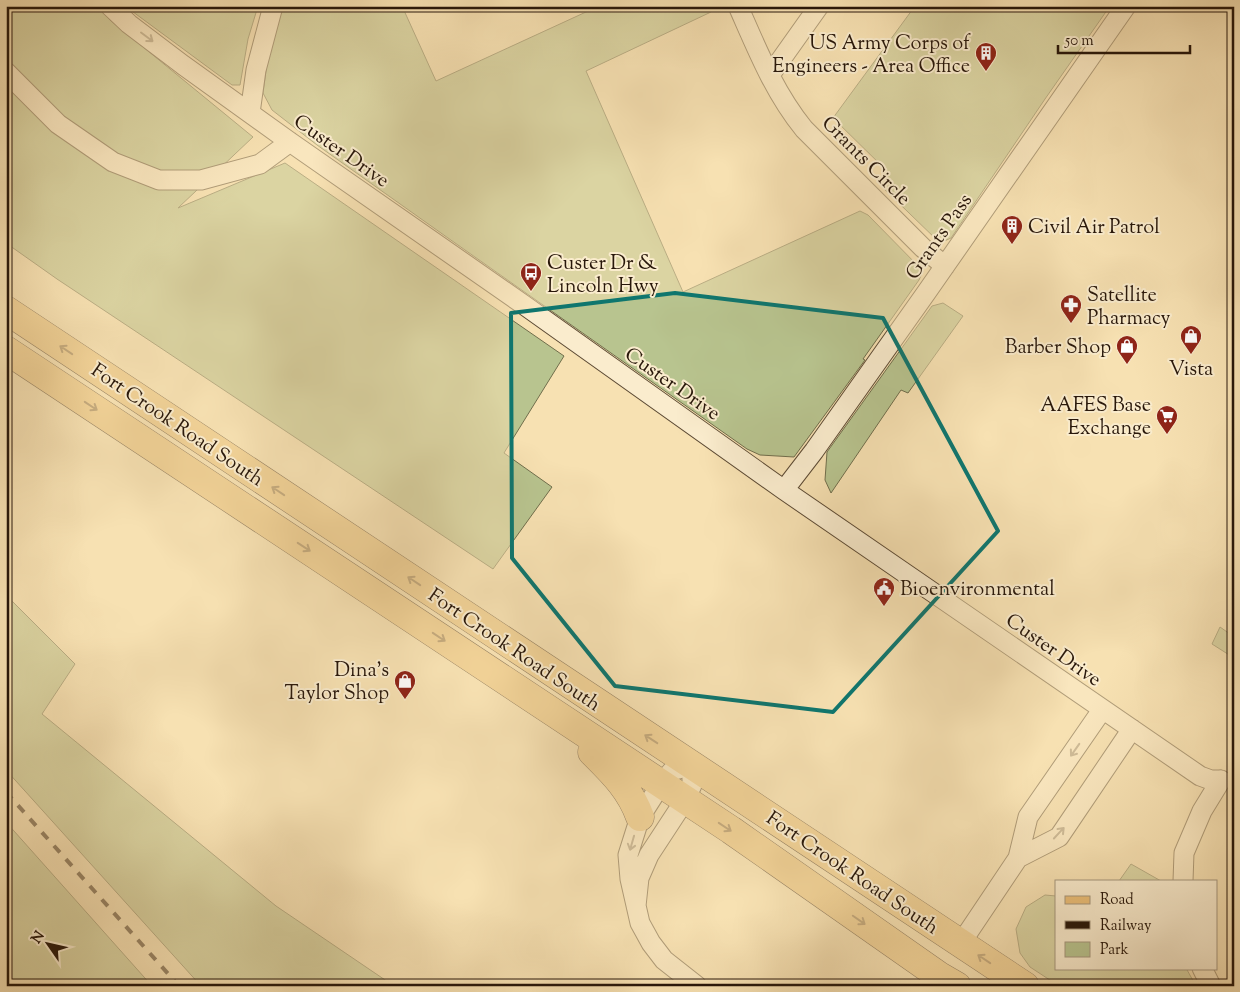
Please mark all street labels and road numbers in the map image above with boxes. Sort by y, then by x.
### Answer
street label: Custer Drive [287,108,394,196]
street label: Grants Circle [814,110,917,213]
street label: Grants Pass [900,188,981,287]
street label: Custer Drive [618,341,725,429]
street label: Fort Crook Road South [84,357,269,495]
street label: Fort Crook Road South [421,582,606,720]
street label: Custer Drive [999,607,1106,695]
street label: Fort Crook Road South [759,805,944,943]

